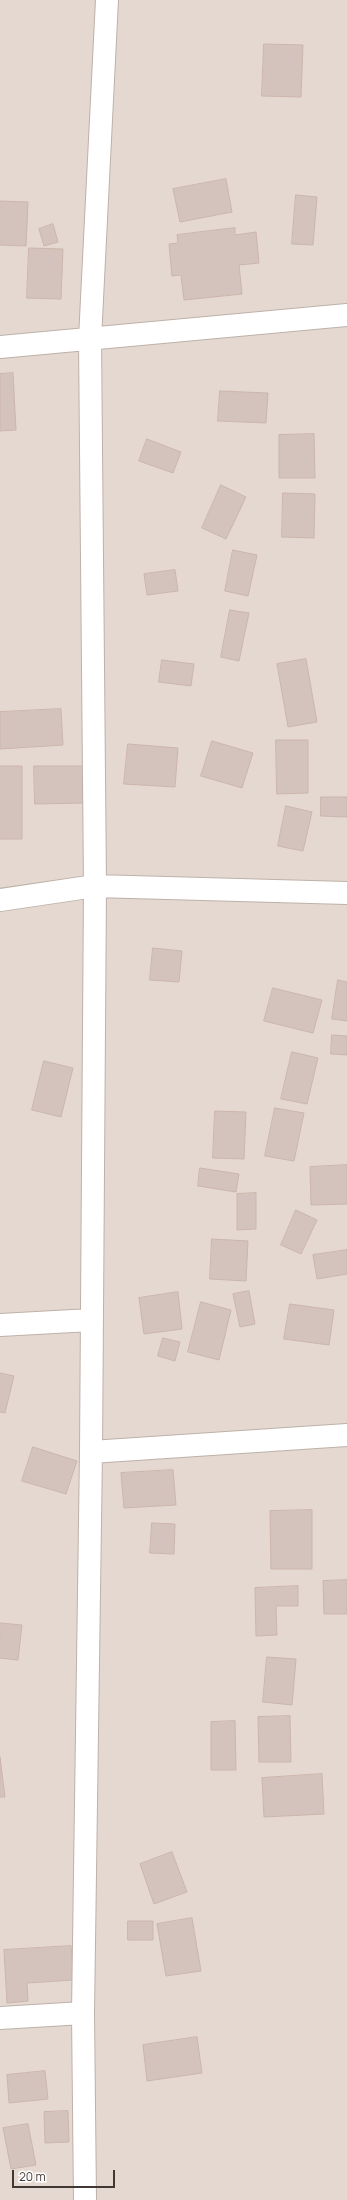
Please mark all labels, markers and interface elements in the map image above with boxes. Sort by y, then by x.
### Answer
scale bar [14,2162,117,2188]
text: 20 m [19,2168,46,2185]

